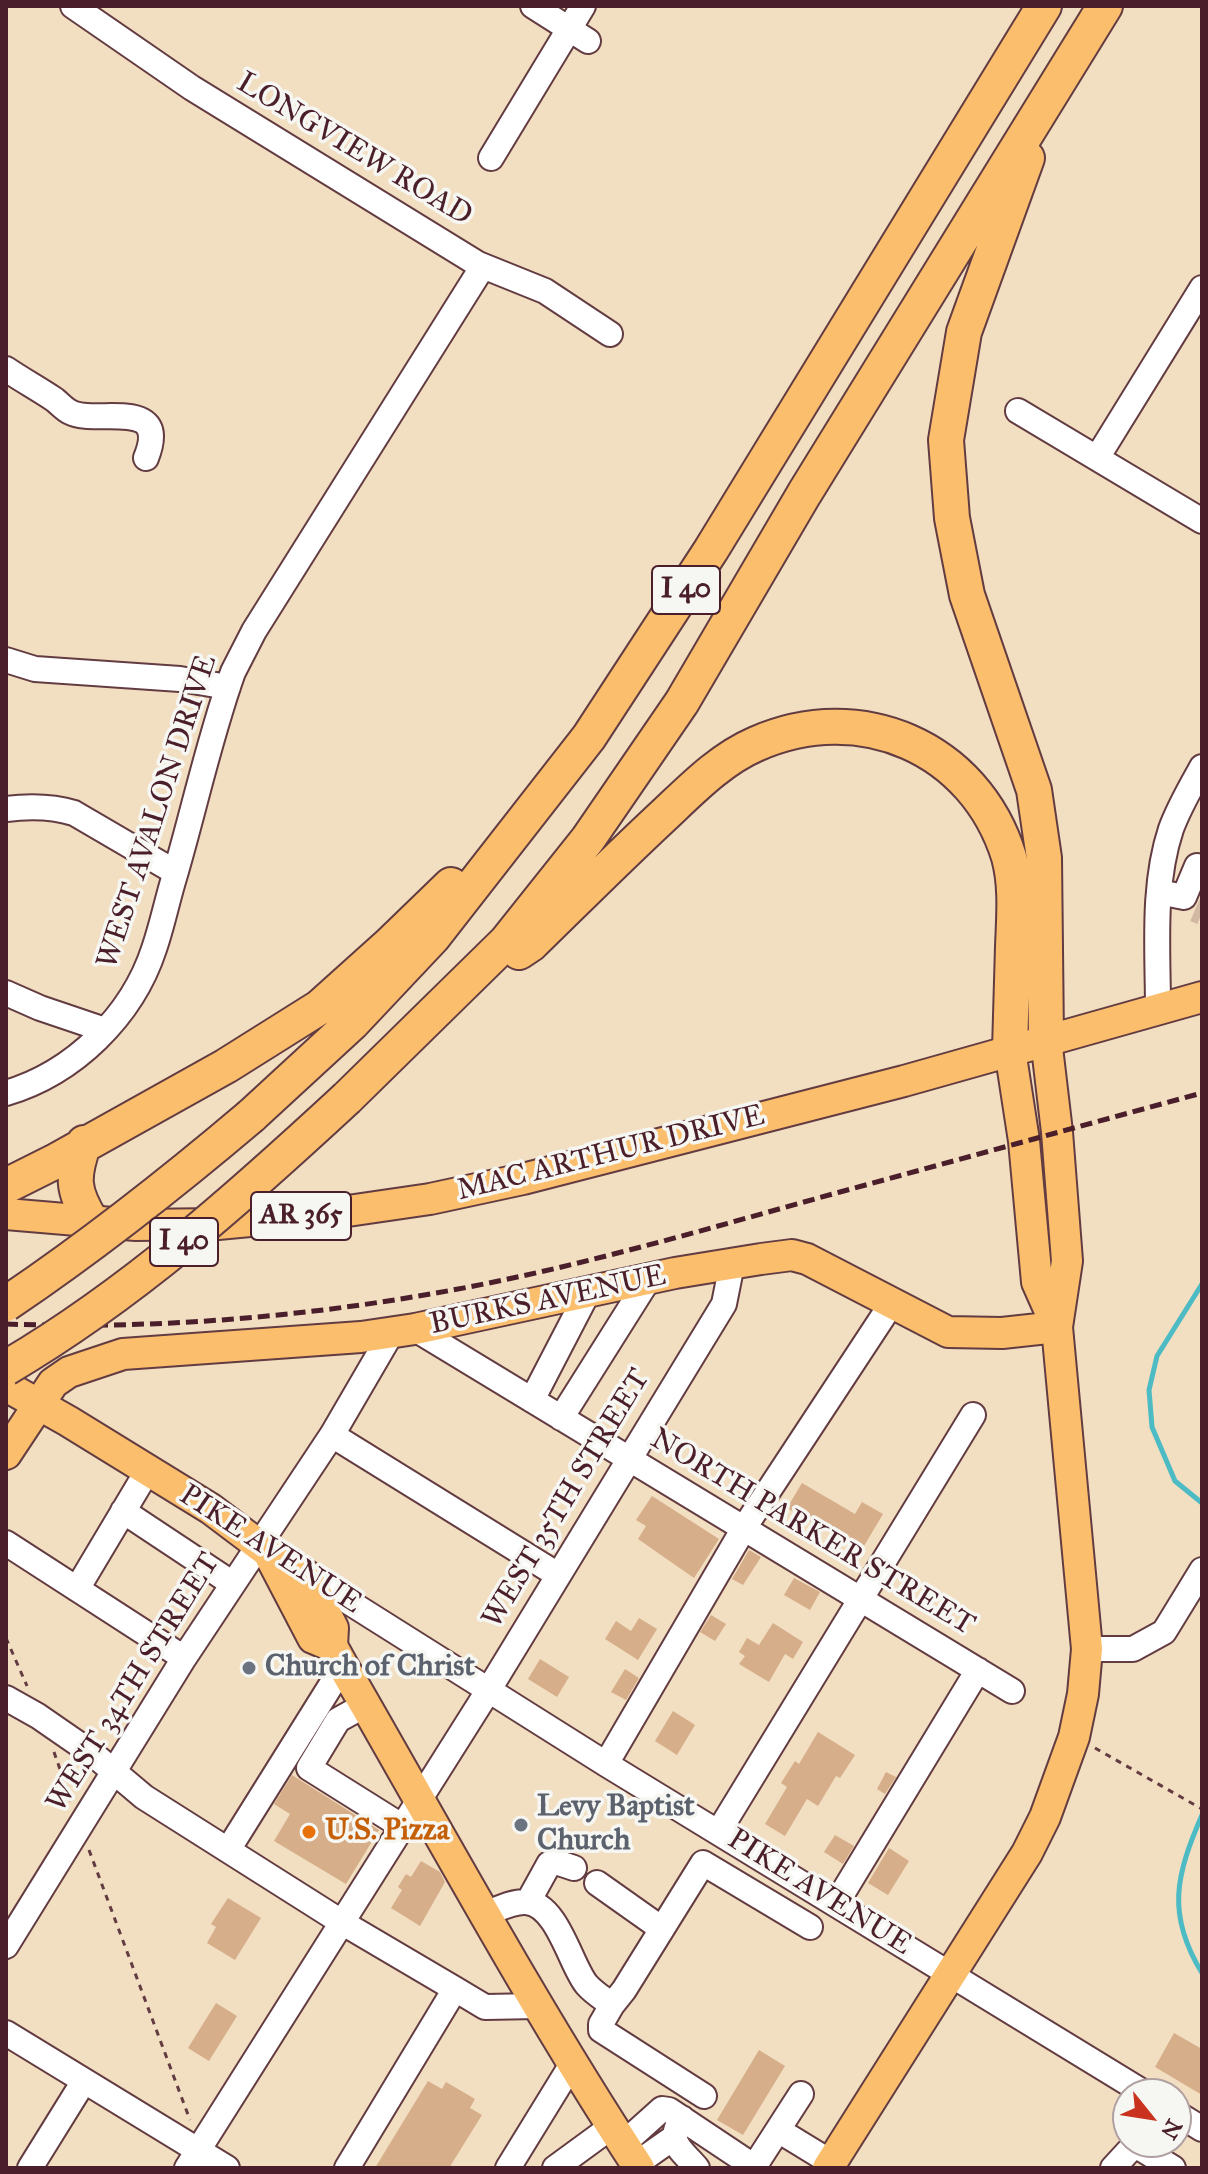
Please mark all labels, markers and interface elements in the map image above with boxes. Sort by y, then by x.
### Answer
street label: LONGVIEW ROAD [230,65,478,235]
road number: I 40 [652,566,720,614]
street label: WEST AVALON DRIVE [90,651,226,973]
street label: MAC ARTHUR DRIVE [454,1098,768,1210]
road number: AR 365 [251,1192,351,1240]
road number: I 40 [150,1218,218,1266]
street label: BURKS AVENUE [427,1258,669,1344]
street label: WEST 35TH STREET [475,1363,659,1635]
street label: NORTH PARKER STREET [643,1422,981,1644]
street label: PIKE AVENUE [172,1478,368,1622]
street label: WEST 34TH STREET [40,1547,228,1819]
place label: Church of Christ [265,1650,475,1686]
marker: Church of Christ [240,1659,258,1677]
place label: Levy Baptist Church [537,1790,695,1860]
place label: U.S. Pizza [325,1814,449,1850]
marker: Levy Baptist Church [512,1816,530,1834]
street label: PIKE AVENUE [720,1822,918,1964]
marker: U.S. Pizza [300,1823,318,1841]
north arrow [1112,2078,1192,2158]
text: N [1155,2114,1188,2144]

